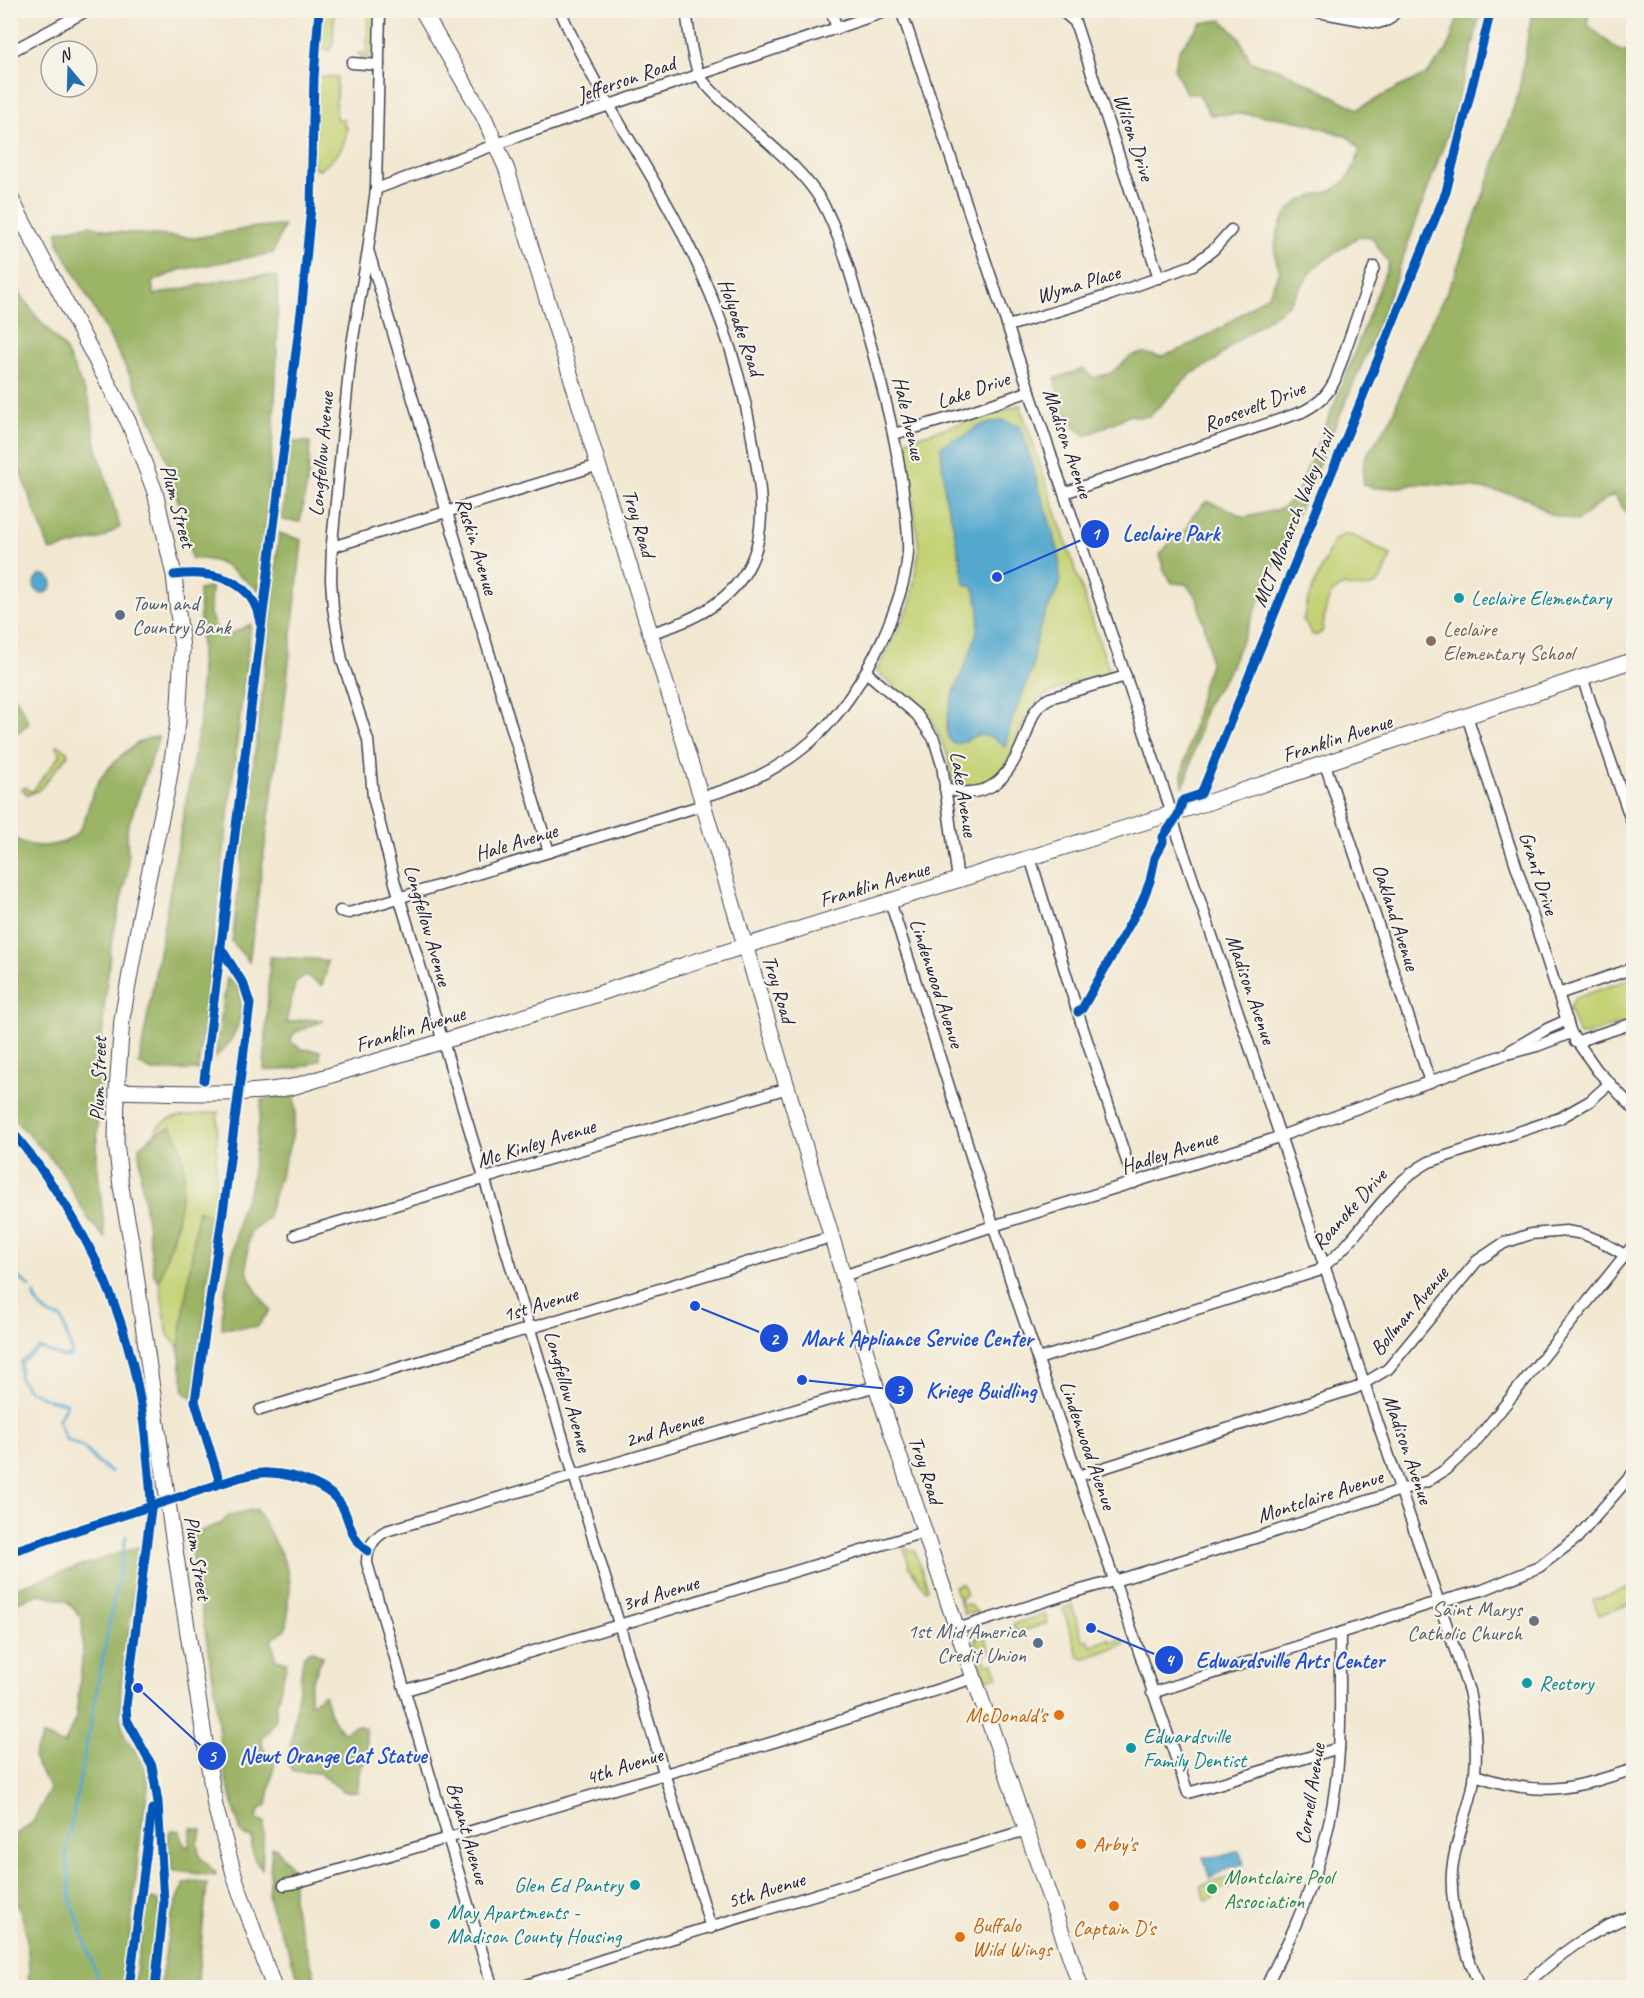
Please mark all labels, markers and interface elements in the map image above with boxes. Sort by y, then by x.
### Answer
north arrow [39,39,99,99]
text: N [57,44,75,67]
street label: Jefferson Road [573,49,682,108]
street label: Wilson Drive [1108,90,1161,186]
street label: Wyma Place [1033,259,1124,309]
street label: Holyoake Road [712,275,771,382]
street label: Lake Drive [933,365,1015,415]
street label: Hale Avenue [887,374,931,463]
street label: Roosevelt Drive [1200,374,1310,437]
street label: Madison Avenue [1037,385,1099,502]
street label: Longfellow Avenue [303,389,339,517]
street label: MCT Monarch Valley Trail [1246,424,1341,610]
street label: Plum Street [155,462,202,552]
street label: Troy Road [616,486,662,563]
street label: Ruskin Avenue [450,494,504,599]
callout: Leclaire Park [1080,514,1232,554]
text: Leclaire Park [1123,520,1221,548]
text: 1 [1091,523,1101,545]
place label: Leclaire Elementary [1471,585,1613,611]
place label: Town and Country Bank [132,590,232,640]
marker: Leclaire Elementary [1452,591,1466,605]
marker: Town and Country Bank [113,608,127,622]
place label: Leclaire Elementary School [1443,616,1578,666]
marker: Leclaire Elementary School [1424,634,1438,648]
street label: Franklin Avenue [1279,708,1396,768]
street label: Lake Avenue [944,749,984,840]
street label: Hale Avenue [472,817,561,867]
street label: Grant Drive [1513,828,1565,919]
street label: Franklin Avenue [816,855,933,913]
street label: Oakland Avenue [1367,860,1426,975]
street label: Longfellow Avenue [398,861,458,990]
street label: Lindenwood Avenue [904,915,971,1053]
street label: Madison Avenue [1220,931,1282,1048]
street label: Troy Road [756,952,802,1029]
street label: Franklin Avenue [352,1000,469,1058]
street label: Plum Street [84,1034,113,1122]
street label: Mc Kinley Avenue [474,1112,599,1173]
street label: Hadley Avenue [1117,1124,1222,1180]
street label: Roanoke Drive [1306,1162,1393,1255]
street label: Bollman Avenue [1364,1260,1455,1361]
street label: 1st Avenue [499,1280,582,1328]
callout: Mark Appliance Service Center [759,1318,1045,1358]
text: Mark Appliance Service Center [801,1325,1036,1353]
street label: Longfellow Avenue [538,1327,598,1456]
text: 2 [770,1328,780,1350]
callout: Kriege Buidling [884,1370,1048,1410]
text: Kriege Buidling [926,1377,1038,1405]
street label: Lindenwood Avenue [1054,1377,1123,1515]
text: 3 [895,1379,905,1401]
street label: Madison Avenue [1377,1391,1439,1508]
street label: 2nd Avenue [622,1404,707,1453]
street label: Troy Road [903,1433,950,1510]
street label: Montclaire Avenue [1254,1463,1388,1529]
street label: Plum Street [179,1514,218,1604]
street label: 3rd Avenue [619,1569,703,1617]
place label: Saint Marys Catholic Church [1407,1596,1524,1646]
marker: Saint Marys Catholic Church [1527,1614,1541,1628]
place label: 1st Mid America Credit Union [907,1618,1028,1668]
marker: 1st Mid America Credit Union [1031,1636,1045,1650]
callout: Edwardsville Arts Center [1154,1640,1397,1680]
text: Edwardsville Arts Center [1196,1647,1386,1675]
text: 4 [1165,1649,1175,1671]
place label: Rectory [1539,1670,1595,1696]
marker: Rectory [1520,1676,1534,1690]
place label: McDonald's [966,1702,1049,1728]
marker: McDonald's [1052,1708,1066,1722]
place label: Edwardsville Family Dentist [1143,1723,1248,1773]
callout: Newt Orange Cat Statue [197,1736,440,1776]
street label: 4th Avenue [582,1741,667,1791]
marker: Edwardsville Family Dentist [1124,1741,1138,1755]
street label: Cornell Avenue [1289,1741,1331,1846]
text: Newt Orange Cat Statue [240,1742,429,1770]
text: 5 [208,1745,218,1767]
street label: Bryant Avenue [441,1779,496,1889]
place label: Arby's [1093,1831,1139,1857]
marker: Arby's [1074,1837,1088,1851]
place label: Montclaire Pool Association [1224,1864,1337,1914]
street label: 5th Avenue [724,1866,809,1914]
place label: Glen Ed Pantry [514,1872,625,1898]
marker: Glen Ed Pantry [628,1878,642,1892]
marker: Montclaire Pool Association [1205,1882,1219,1896]
place label: May Apartments - Madison County Housing [447,1899,623,1949]
marker: Captain D's [1107,1899,1121,1913]
place label: Buffalo Wild Wings [972,1912,1054,1962]
place label: Captain D's [1073,1915,1157,1941]
marker: May Apartments - Madison County Housing [428,1917,442,1931]
marker: Buffalo Wild Wings [953,1930,967,1944]

